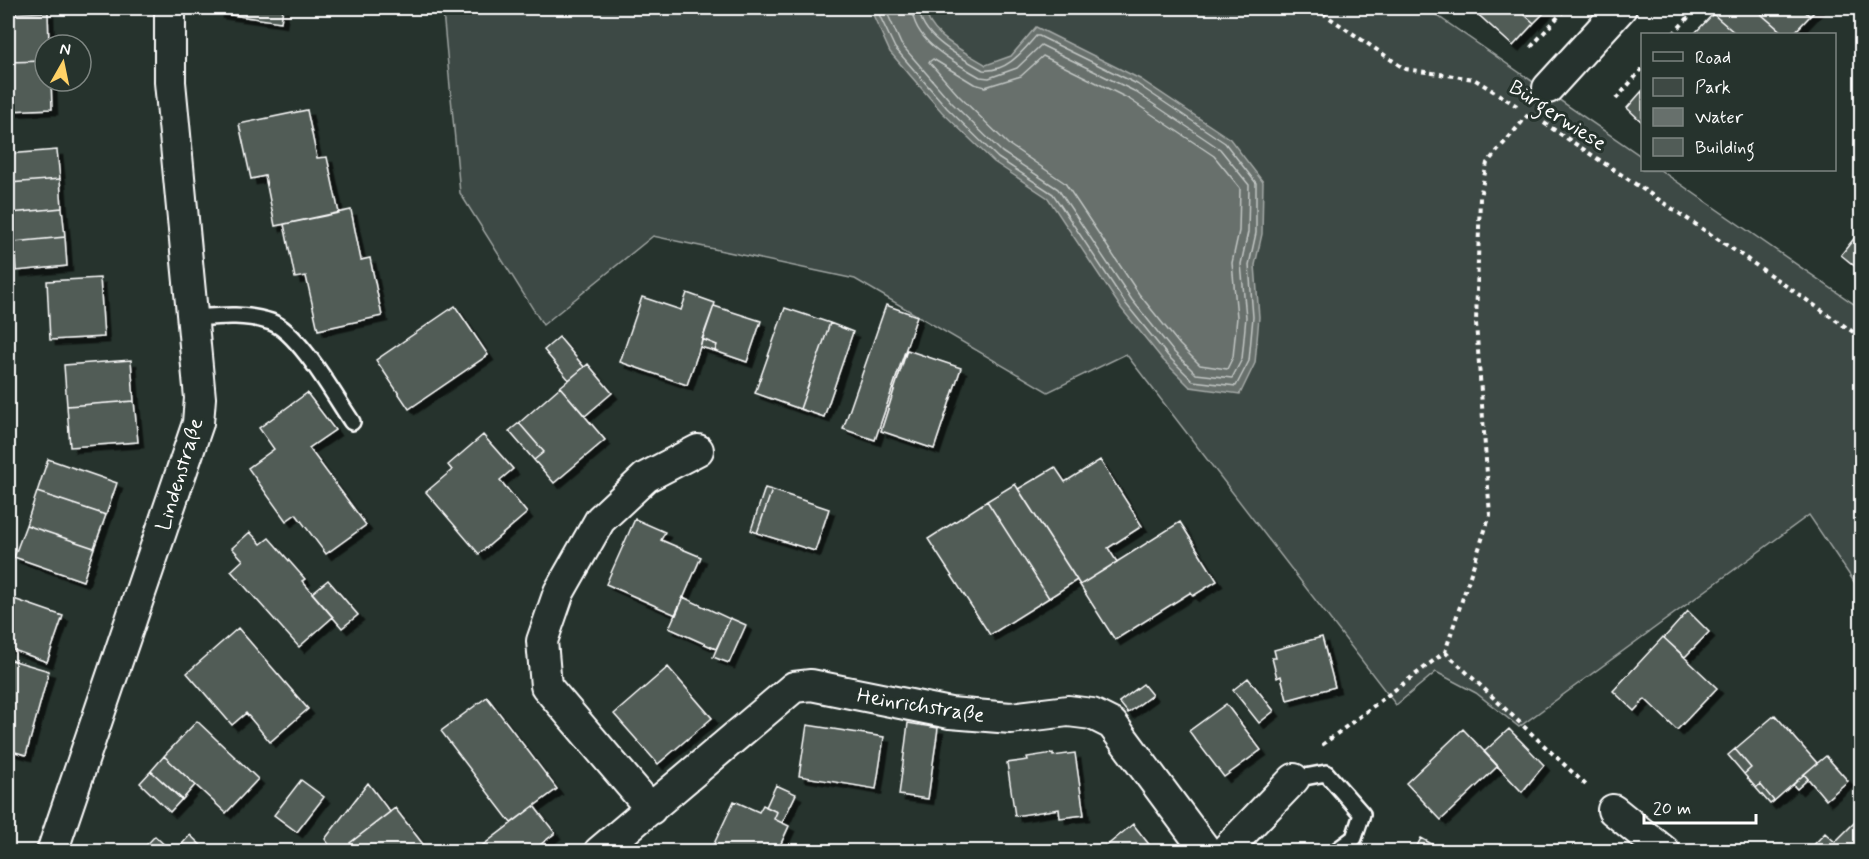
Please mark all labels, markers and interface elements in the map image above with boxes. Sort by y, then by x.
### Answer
north arrow [33,33,93,93]
legend [1641,33,1836,171]
text: N [58,38,72,61]
text: Road [1695,46,1731,70]
street label: Bürgerwiese [1502,74,1612,160]
text: Park [1695,76,1731,100]
text: Water [1695,106,1744,130]
text: Building [1695,136,1755,162]
street label: Lindenstraße [150,414,210,534]
street label: Heinrichstraße [855,682,987,730]
scale bar [1644,787,1756,825]
text: 20 m [1653,797,1691,821]

